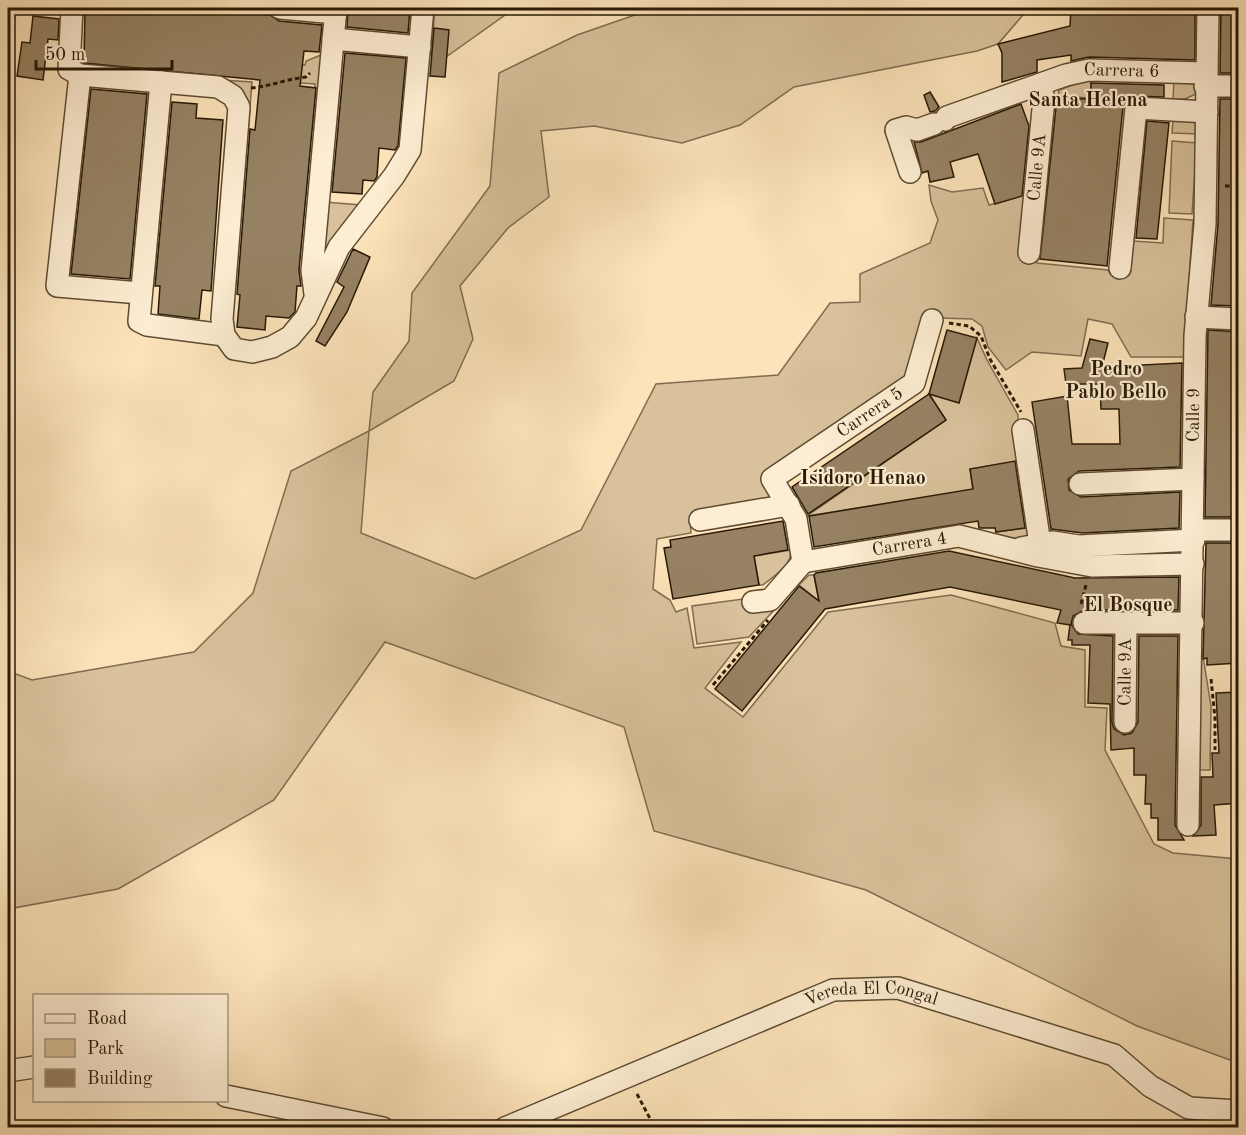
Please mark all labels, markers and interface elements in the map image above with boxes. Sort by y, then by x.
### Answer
scale bar [36,33,172,71]
text: 50 m [45,46,85,64]
street label: Carrera 6 [1084,61,1160,81]
district label: Santa Helena [1028,91,1148,111]
street label: Calle 9A [1025,132,1050,202]
district label: Pedro Pablo Bello [1065,360,1167,403]
street label: Carrera 5 [834,384,906,441]
street label: Calle 9 [1184,388,1203,442]
district label: Isidoro Henao [800,469,926,489]
street label: Carrera 4 [871,529,948,559]
district label: El Bosque [1083,596,1173,616]
street label: Calle 9A [1116,638,1135,706]
street label: Vereda El Congal [802,979,940,1010]
legend [33,994,228,1102]
text: Road [87,1010,127,1028]
text: Park [87,1040,124,1058]
text: Building [87,1070,153,1088]

